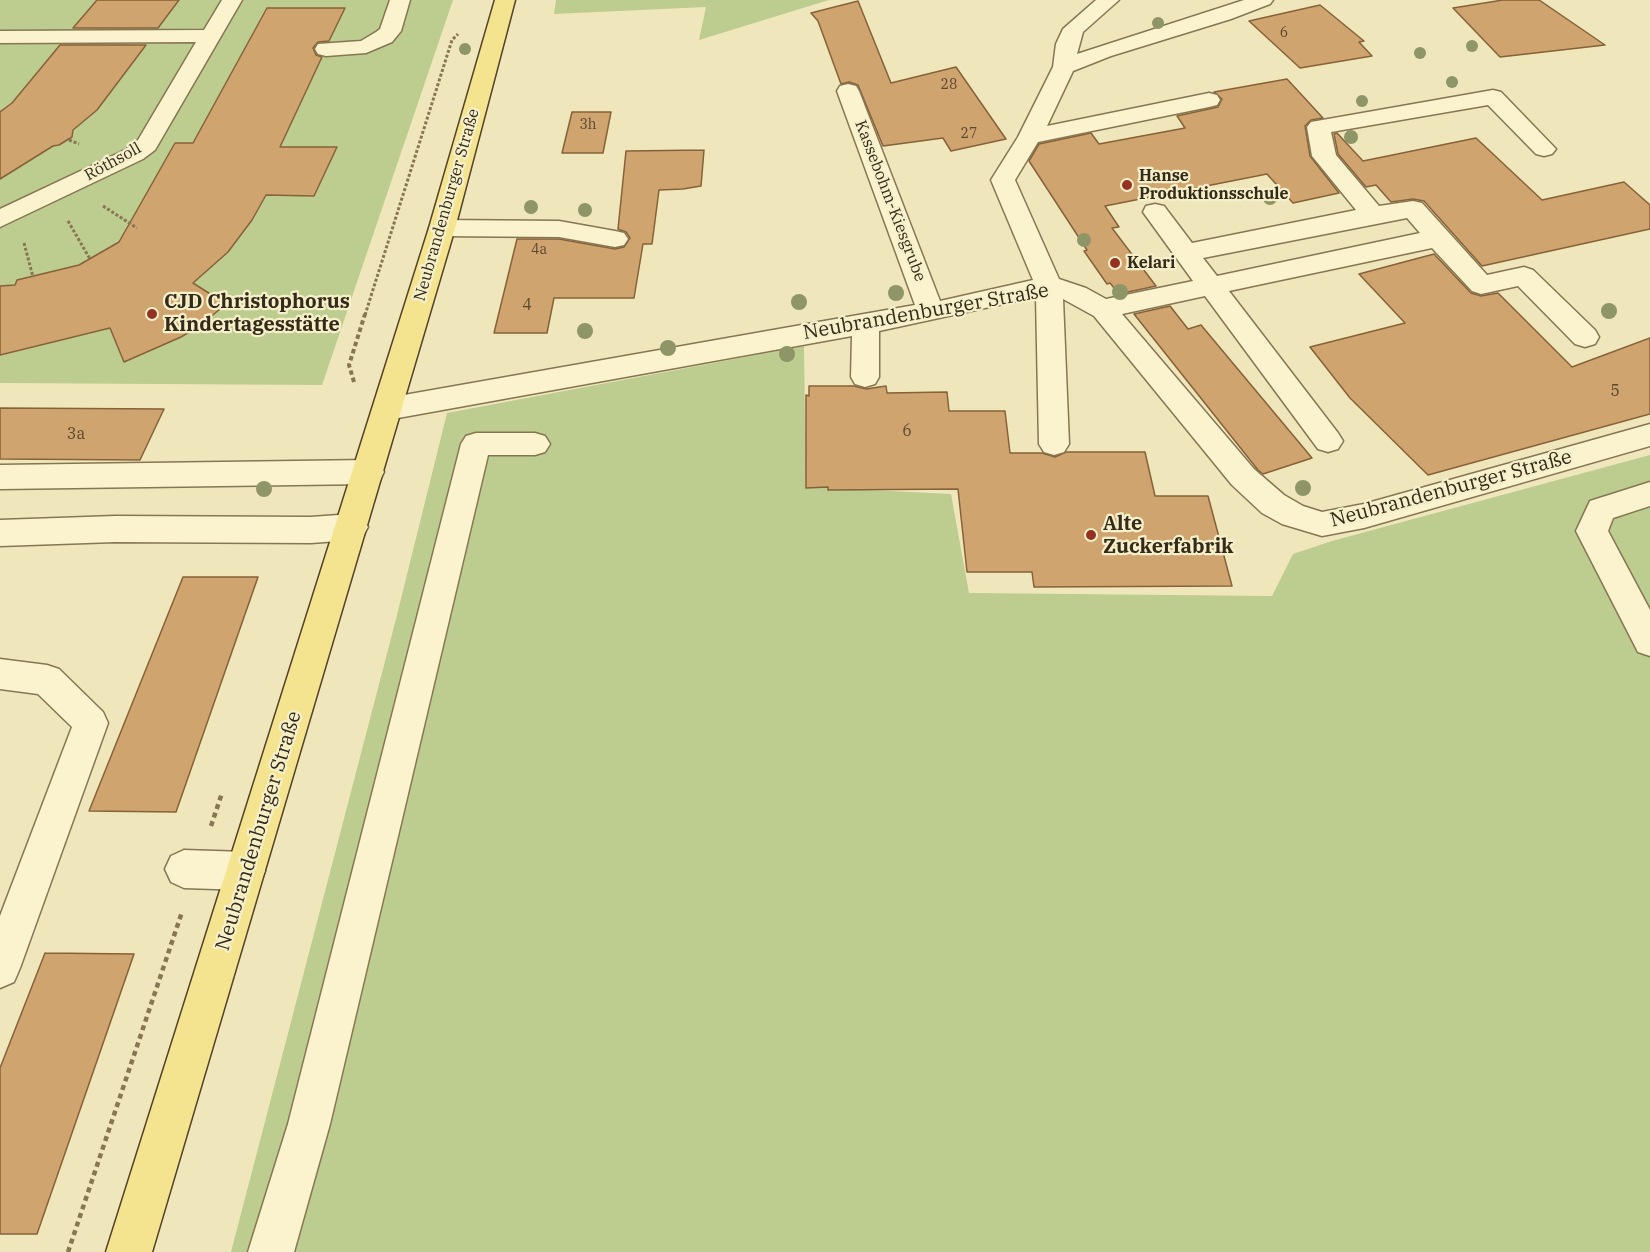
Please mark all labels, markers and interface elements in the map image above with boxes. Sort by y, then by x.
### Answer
house number: 6 [1280,25,1288,41]
house number: 28 [941,77,957,93]
street label: Neubrandenburger Straße [410,107,484,303]
house number: 3h [579,117,597,133]
street label: Kassebohm-Kiesgrube [850,118,930,284]
house number: 27 [961,126,977,142]
street label: Röthsoll [81,139,145,185]
place label: Hanse Produktionsschule [1139,166,1289,204]
marker: Hanse Produktionsschule [1120,178,1134,192]
house number: 4a [531,242,547,258]
place label: Kelari [1127,253,1175,273]
marker: Kelari [1108,256,1122,270]
street label: Neubrandenburger Straße [801,279,1051,345]
place label: CJD Christophorus Kindertagesstätte [164,290,350,337]
house number: 4 [522,295,532,315]
marker: CJD Christophorus Kindertagesstätte [145,307,159,321]
house number: 5 [1610,381,1620,401]
house number: 6 [902,421,912,441]
house number: 3a [67,424,85,444]
street label: Neubrandenburger Straße [1328,445,1574,533]
place label: Alte Zuckerfabrik [1103,512,1234,559]
marker: Alte Zuckerfabrik [1084,528,1098,542]
street label: Neubrandenburger Straße [211,708,307,954]

